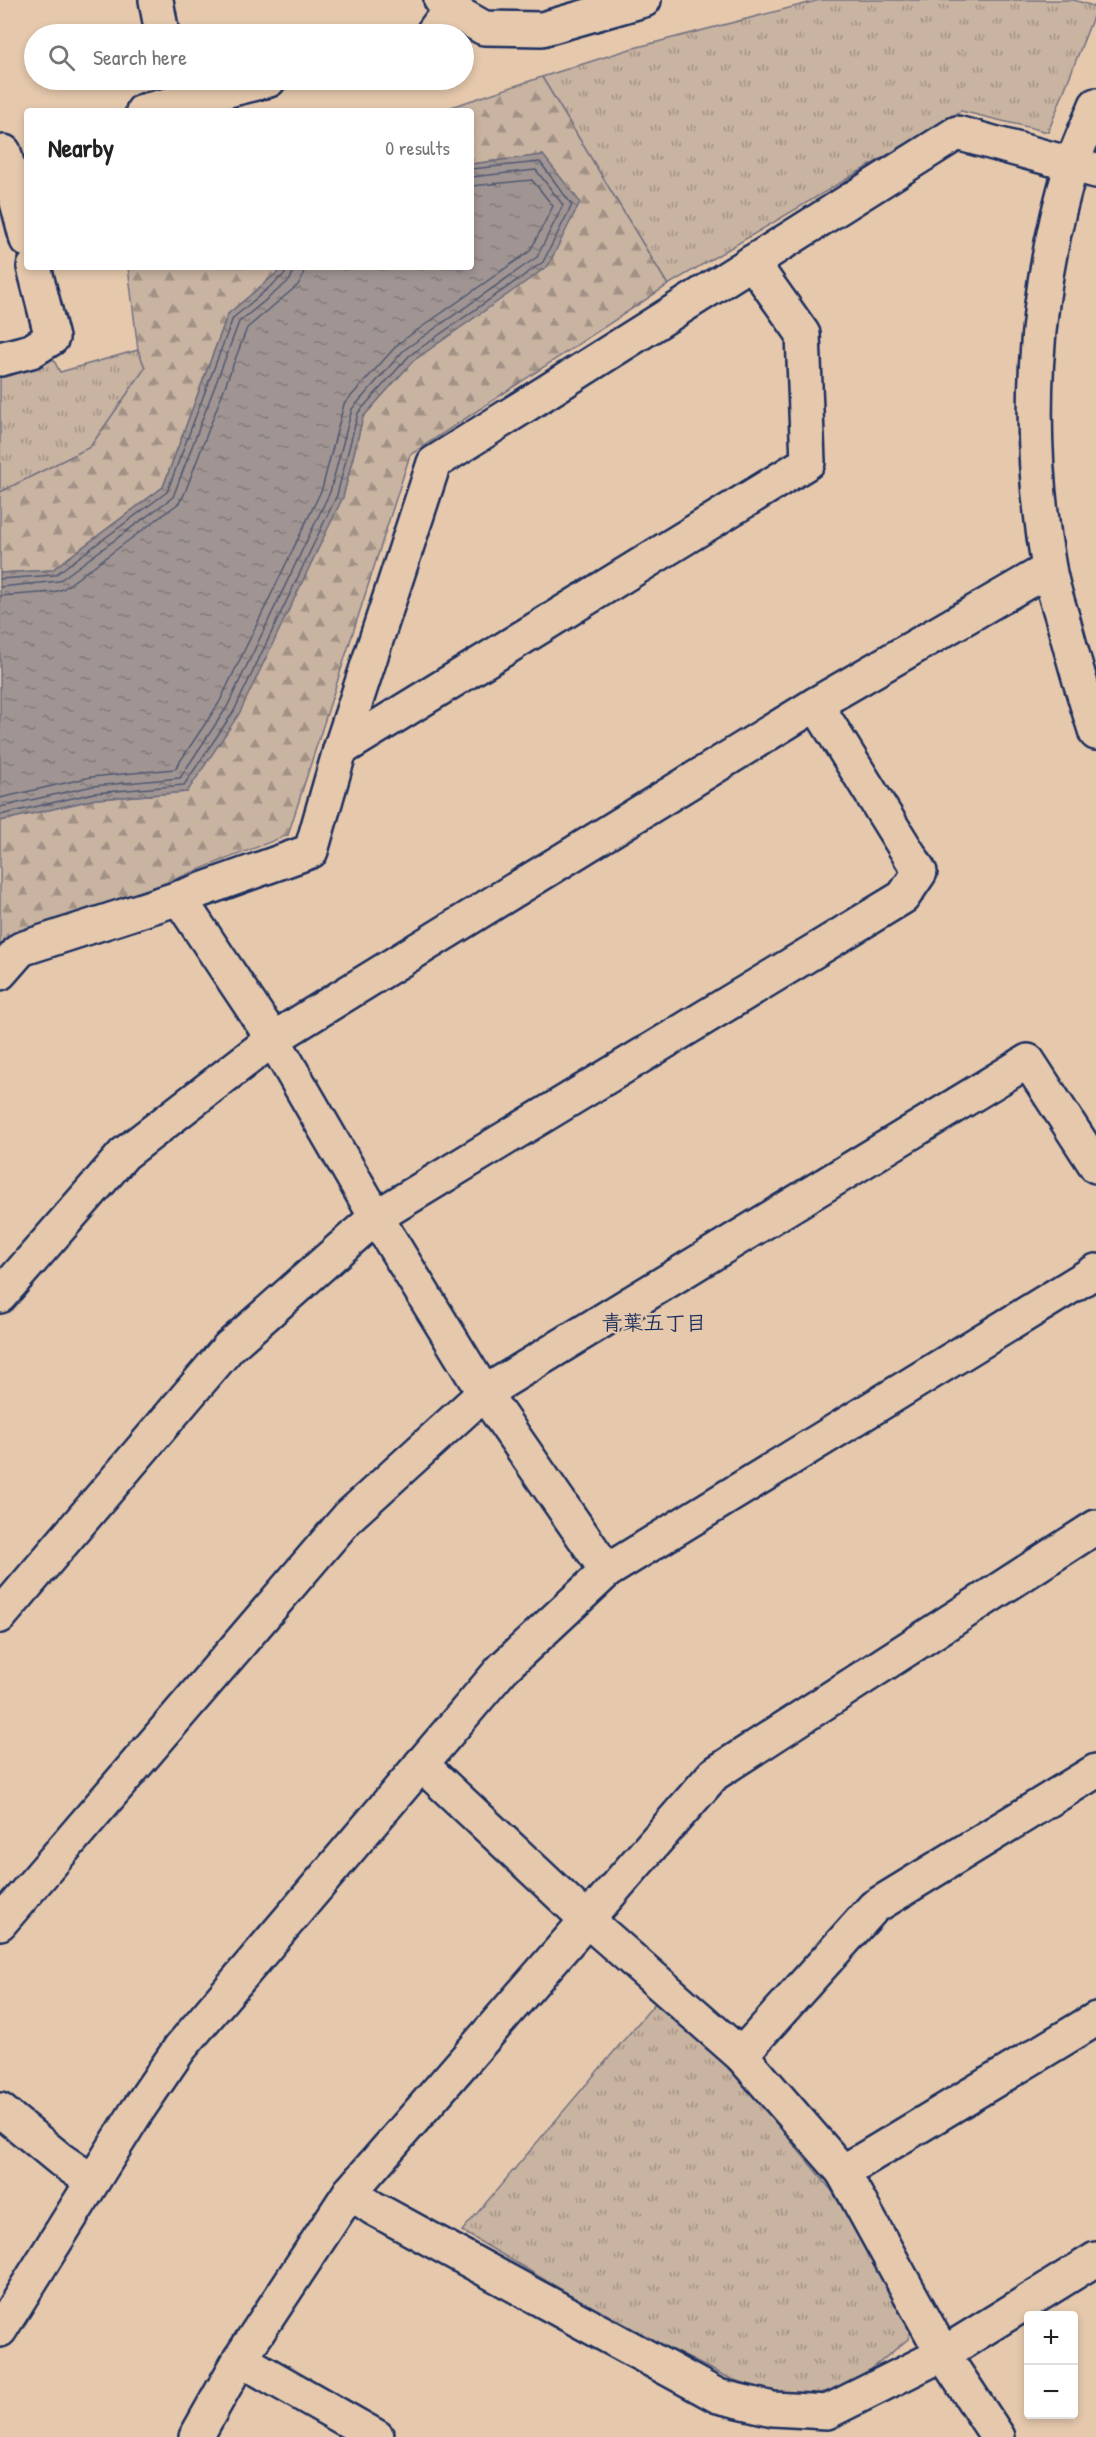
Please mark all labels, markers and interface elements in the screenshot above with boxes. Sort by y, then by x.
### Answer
search box [24,24,474,90]
icon: search [45,41,78,74]
text: Search here [93,42,187,72]
text: Nearby [48,130,114,165]
text: 0 results [385,134,450,161]
district label: 青葉五丁目 [602,1308,707,1337]
map controls [1024,2311,1078,2419]
button: + [1024,2311,1078,2365]
button: − [1024,2365,1078,2419]

